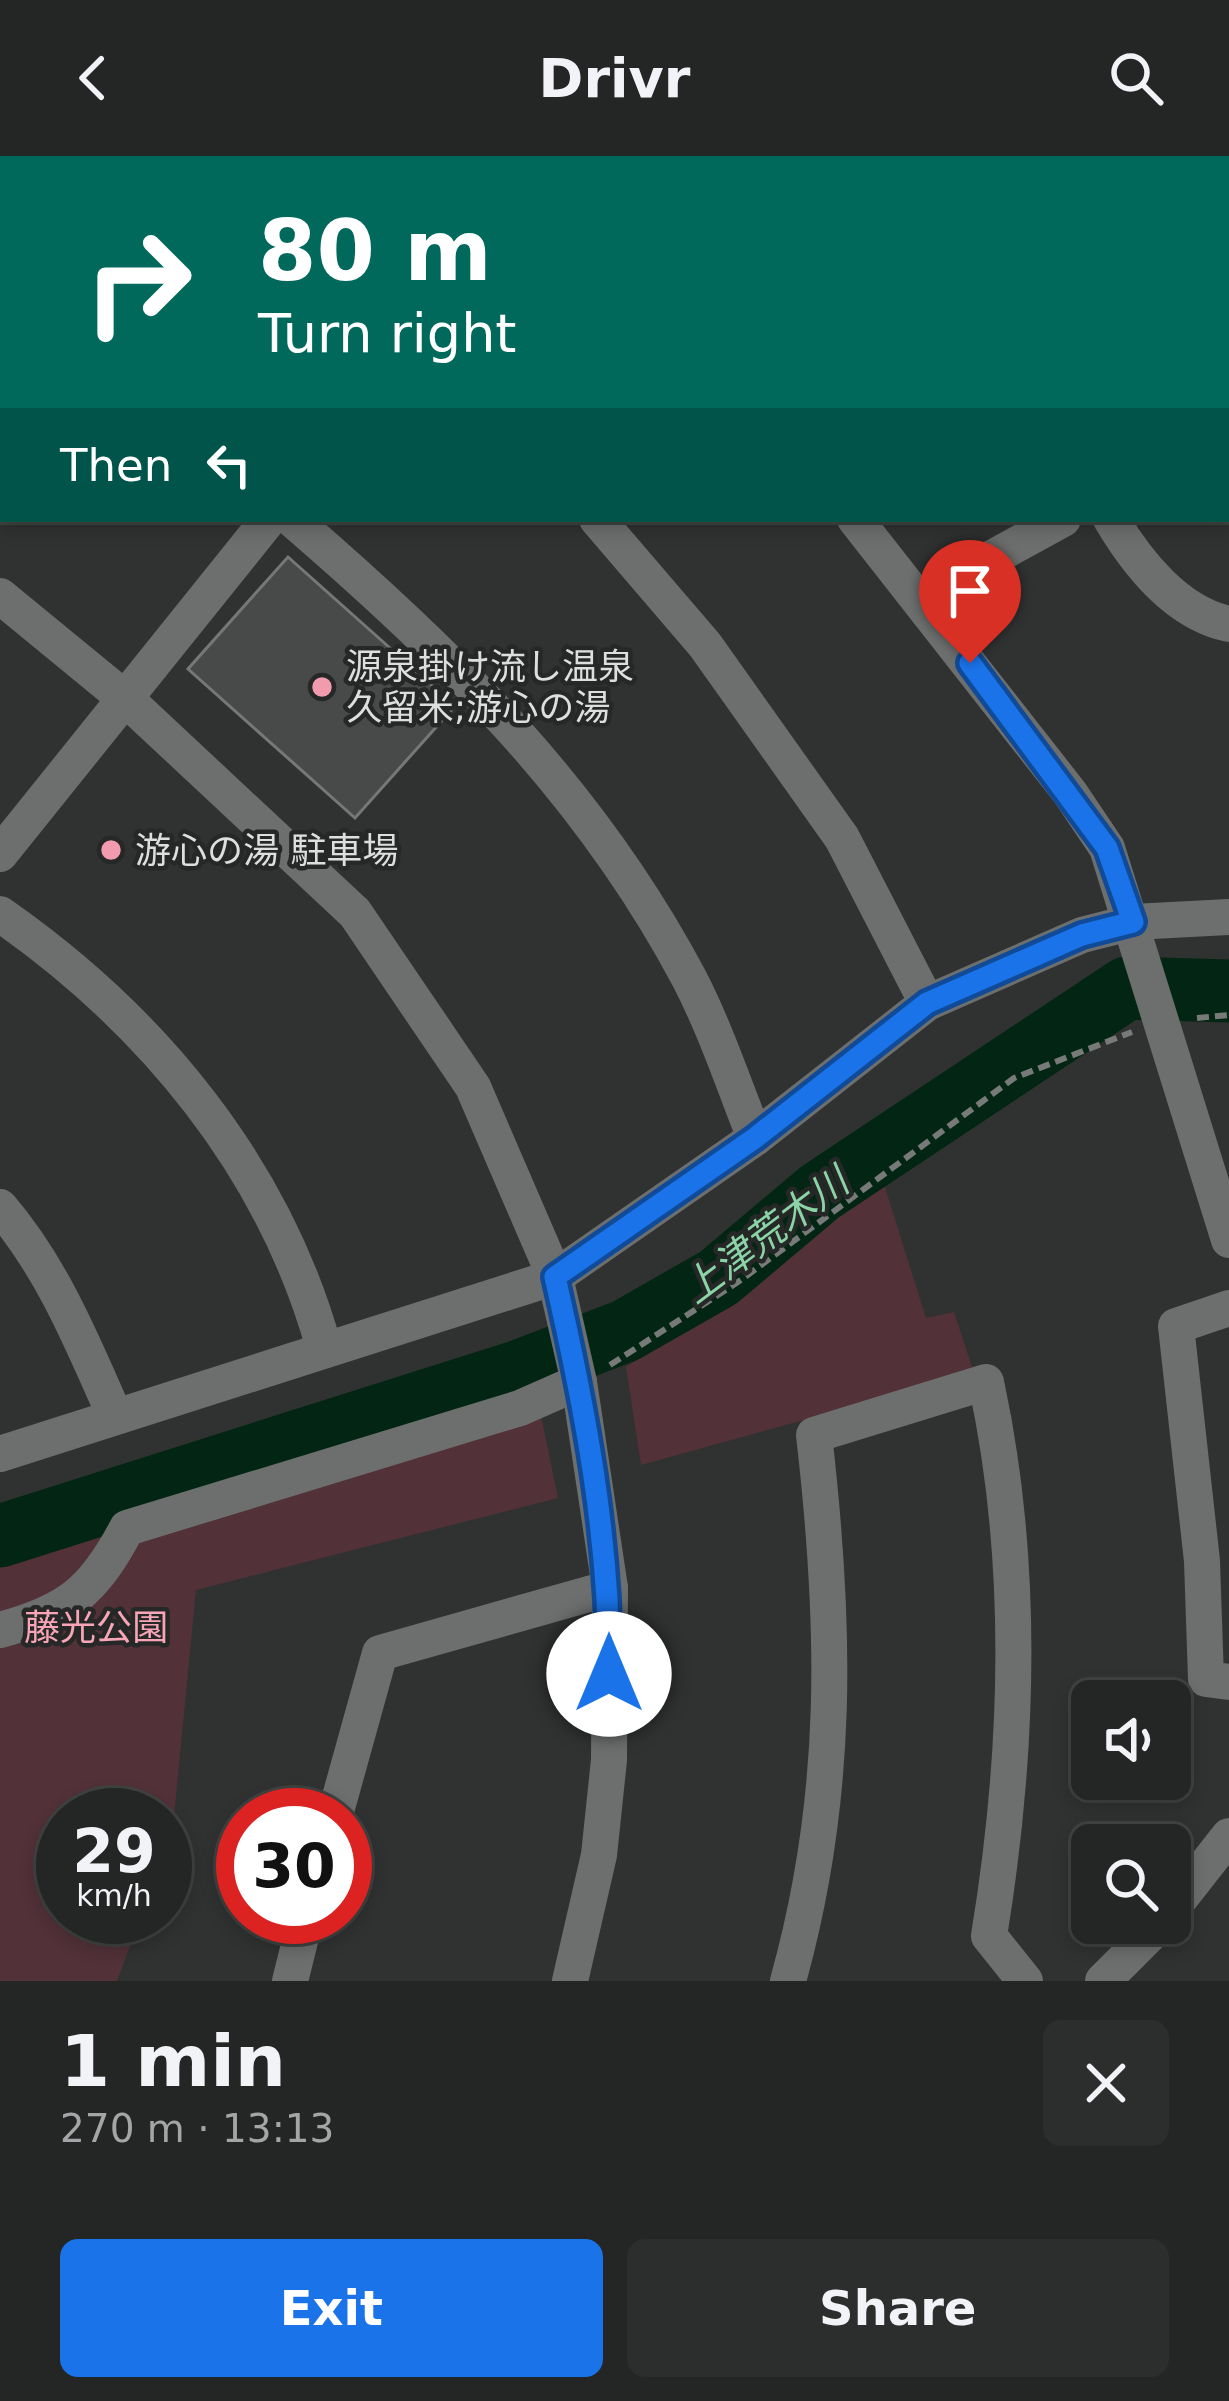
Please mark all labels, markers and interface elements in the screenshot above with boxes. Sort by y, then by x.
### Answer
icon: back [60,45,126,111]
icon: search [1103,45,1169,111]
text: Drivr [539,47,690,110]
text: 80 m [258,202,492,300]
icon: right [60,204,216,360]
text: Turn right [258,302,517,365]
icon: left [196,432,262,498]
text: Then [60,439,172,492]
pin [919,540,1021,663]
icon: arrive [937,558,1003,624]
place label: 源泉掛け流し温泉 久留米;游心の湯 [346,646,634,728]
marker: 源泉掛け流し温泉 久留米;游心の湯 [309,674,335,700]
place label: 游心の湯 駐車場 [135,830,398,871]
marker: 游心の湯 駐車場 [98,837,124,863]
water label: 上津荒木川 [674,1156,860,1312]
park label: 藤光公園 [24,1607,168,1648]
position arrow [546,1611,672,1737]
map controls [1071,1680,1191,1944]
button: sound [1071,1680,1191,1800]
speed limit sign: 30 [216,1788,372,1944]
text: 29 [72,1816,156,1886]
button: search [1071,1824,1191,1944]
text: km/h [76,1878,152,1913]
text: 1 min [60,2019,286,2103]
button: close [1043,2020,1169,2146]
text: 270 m · 13:13 [60,2106,334,2151]
button: Exit [60,2239,603,2377]
button: Share [627,2239,1169,2377]

